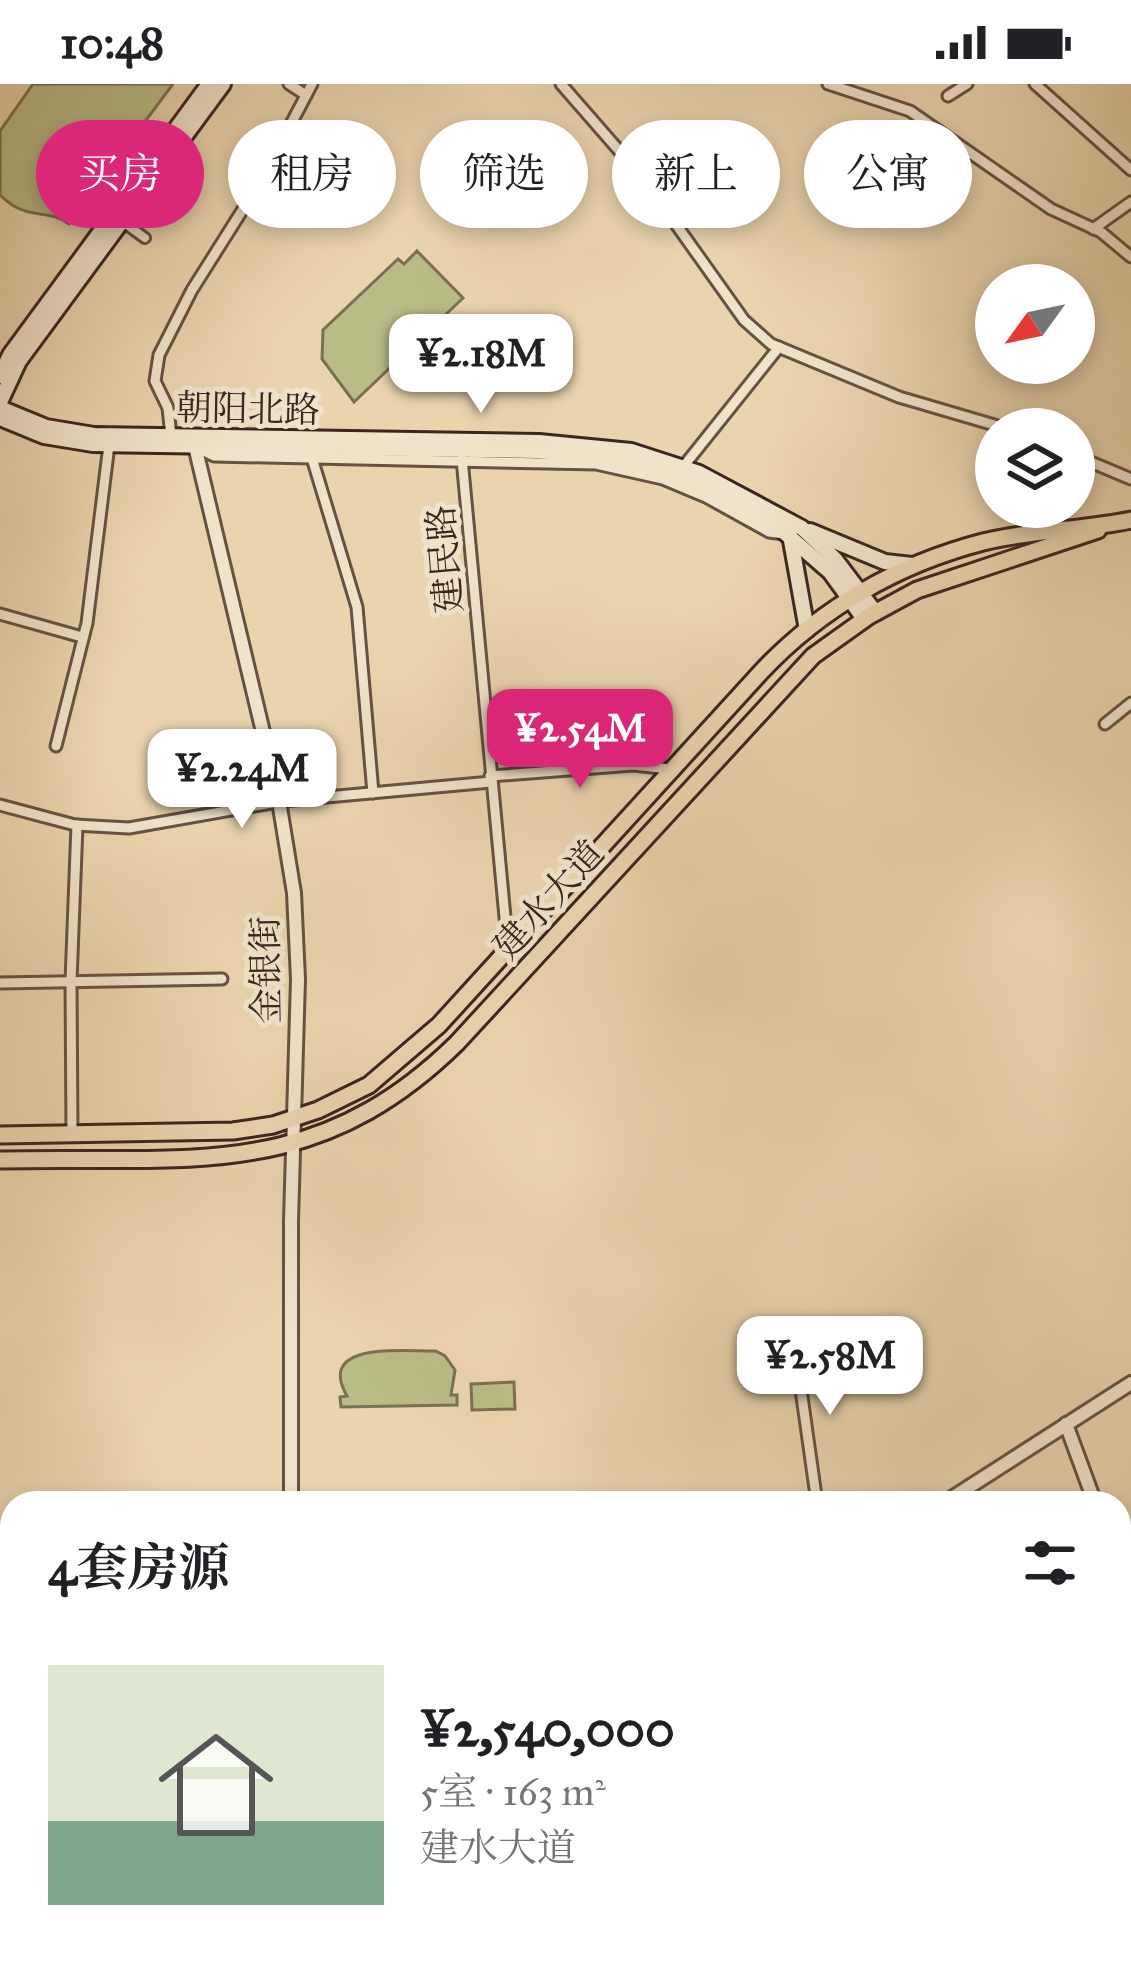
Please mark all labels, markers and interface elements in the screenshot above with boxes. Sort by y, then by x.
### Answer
text: 10:48 [60,15,164,70]
chip: 买房 [36,120,204,228]
chip: 租房 [228,120,396,228]
chip: 筛选 [420,120,588,228]
chip: 新上 [612,120,780,228]
chip: 公寓 [804,120,972,228]
north arrow [975,264,1095,384]
map controls [975,264,1095,528]
pin: ¥2.18M [383,314,579,416]
text: ¥2.18M [416,329,546,377]
street label: 朝阳北路 [176,386,320,432]
button: layers [975,408,1095,528]
street label: 建民路 [418,503,472,615]
pin: ¥2.54M [482,689,678,791]
text: ¥2.54M [514,704,646,752]
pin: ¥2.24M [144,729,340,831]
text: ¥2.24M [175,744,309,792]
street label: 建水大道 [484,831,613,968]
street label: 金银街 [243,916,289,1024]
pin: ¥2.58M [732,1316,928,1418]
text: ¥2.58M [764,1331,896,1379]
icon: filters [1017,1530,1083,1596]
text: 4套房源 [48,1537,229,1599]
text: ¥2,540,000 [420,1698,675,1760]
icon: home [144,1713,288,1857]
text: 5室 · 163 m² [420,1768,606,1816]
text: 建水大道 [420,1824,576,1872]

